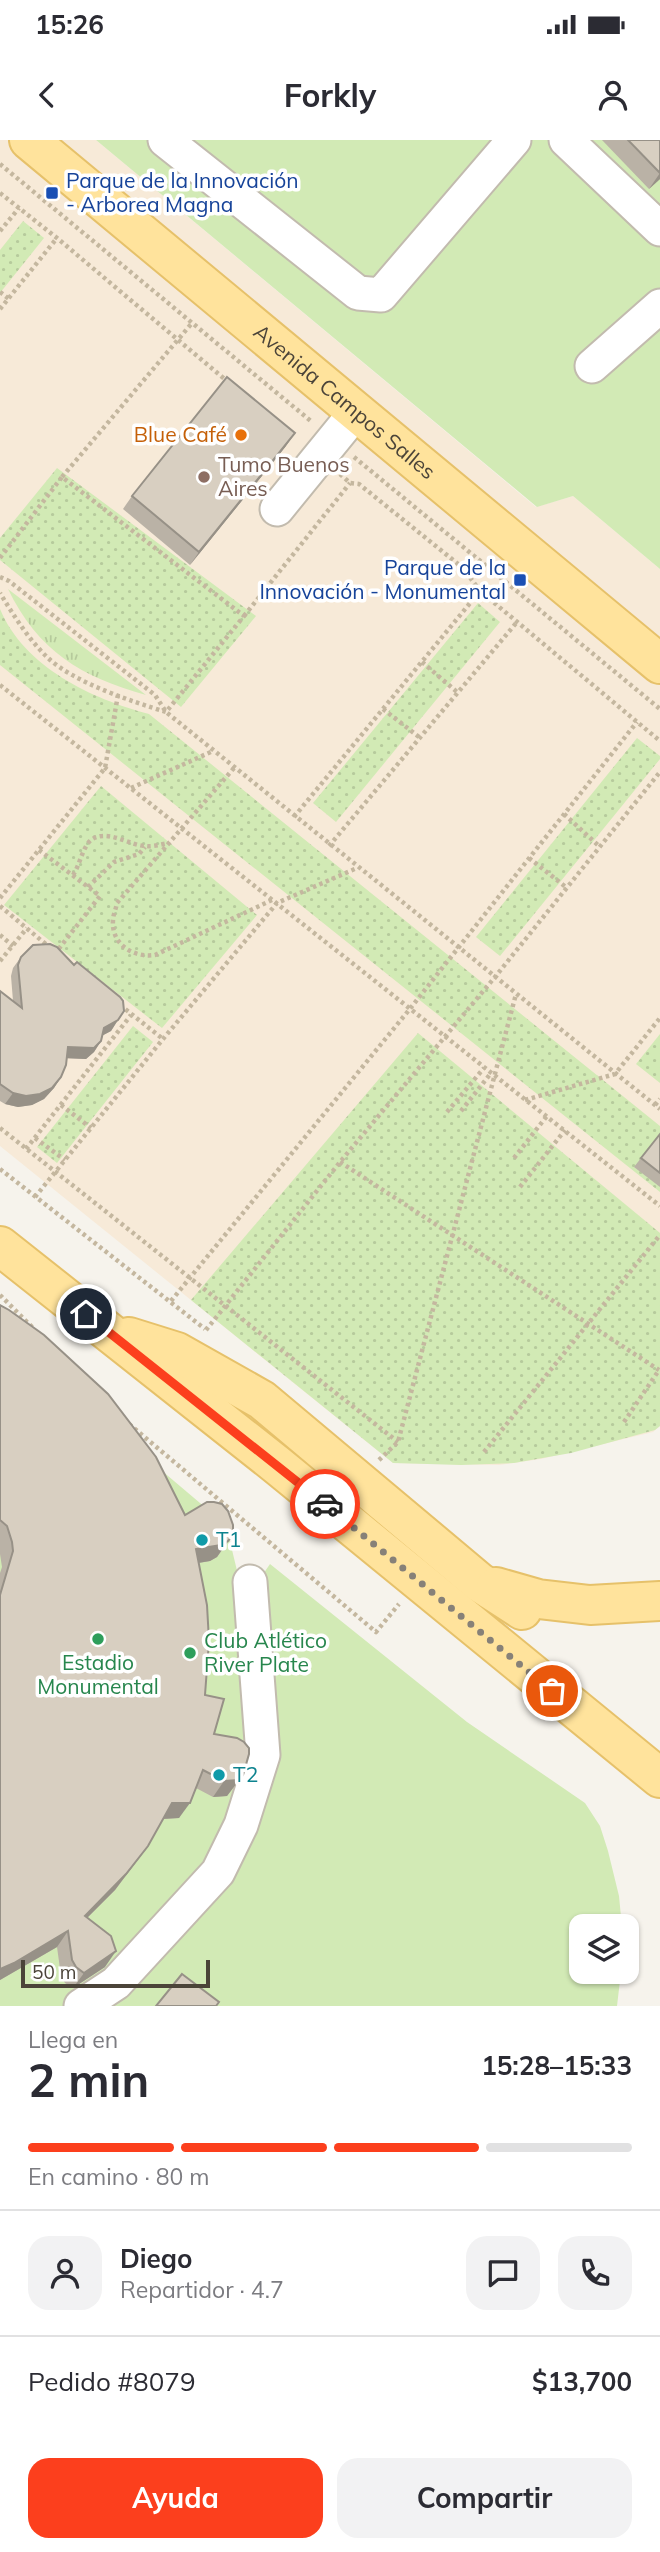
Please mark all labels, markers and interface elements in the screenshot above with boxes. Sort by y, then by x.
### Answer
text: 15:26 [35,8,104,41]
text: Forkly [284,75,376,115]
icon: back [28,76,66,114]
icon: person [594,76,632,114]
place label: Parque de la Innovación - Arborea Magna [66,167,299,217]
marker: Parque de la Innovación - Arborea Magna [44,185,60,201]
street label: Avenida Campos Salles [249,318,441,484]
place label: Blue Café [134,421,227,447]
marker: Blue Café [233,427,249,443]
place label: Tumo Buenos Aires [218,451,350,501]
marker: Tumo Buenos Aires [196,469,212,485]
place label: Parque de la Innovación - Monumental [259,554,506,604]
marker: Parque de la Innovación - Monumental [512,572,528,588]
pin [56,1284,116,1344]
icon: home [67,1295,105,1333]
courier [290,1469,360,1539]
icon: car [306,1485,344,1523]
place label: T1 [216,1526,241,1552]
marker: T1 [194,1532,210,1548]
place label: Club Atlético River Plate [204,1627,327,1677]
marker: Estadio Monumental [90,1631,106,1647]
marker: Club Atlético River Plate [182,1645,198,1661]
place label: Estadio Monumental [37,1649,159,1699]
pin [522,1661,582,1721]
icon: bag [533,1672,571,1710]
place label: T2 [233,1761,258,1787]
marker: T2 [211,1767,227,1783]
map controls [569,1914,639,1984]
button: layers [569,1914,639,1984]
scale bar [21,1957,210,1989]
text: 50 m [32,1960,76,1984]
text: Llega en [28,2025,118,2054]
text: 15:28–15:33 [481,2049,632,2082]
text: 2 min [28,2051,149,2109]
text: En camino · 80 m [28,2162,210,2191]
button: person [28,2236,102,2310]
button: chat [466,2236,540,2310]
button: phone [558,2236,632,2310]
text: Diego [120,2242,192,2275]
text: Repartidor · 4.7 [120,2275,284,2304]
text: Pedido #8079 [28,2365,196,2398]
text: $13,700 [532,2365,632,2398]
button: Ayuda [28,2458,323,2538]
button: Compartir [337,2458,632,2538]

